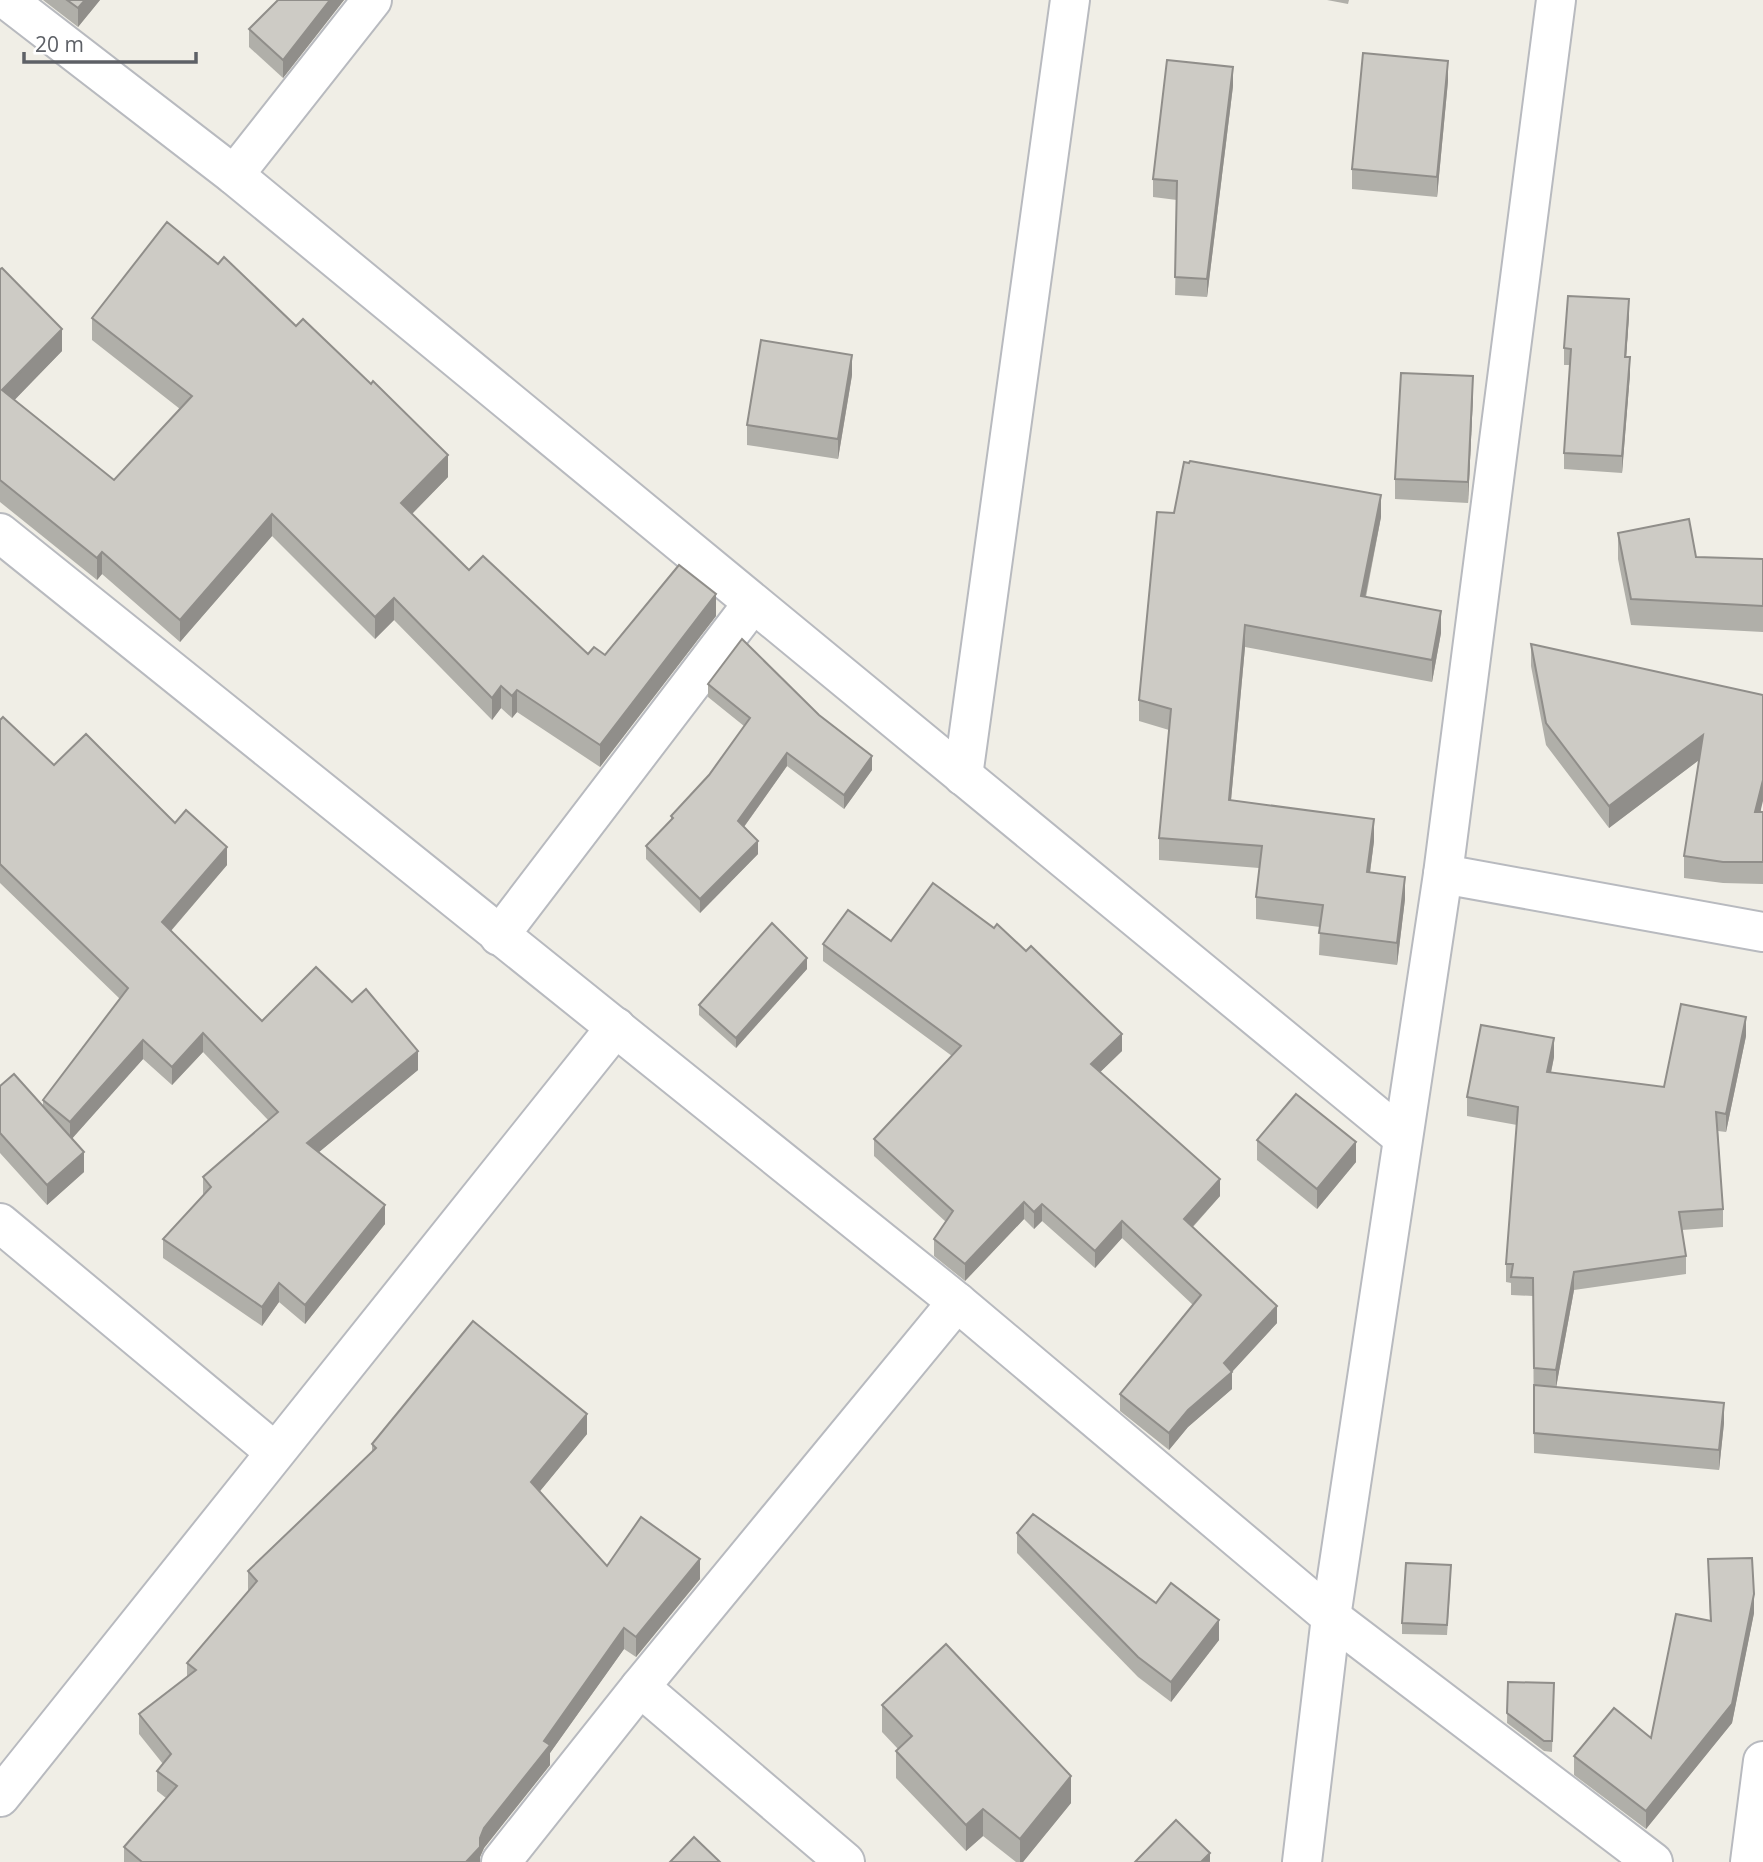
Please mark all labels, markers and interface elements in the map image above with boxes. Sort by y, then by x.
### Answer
scale bar [24,21,196,65]
text: 20 m [35,30,84,58]

